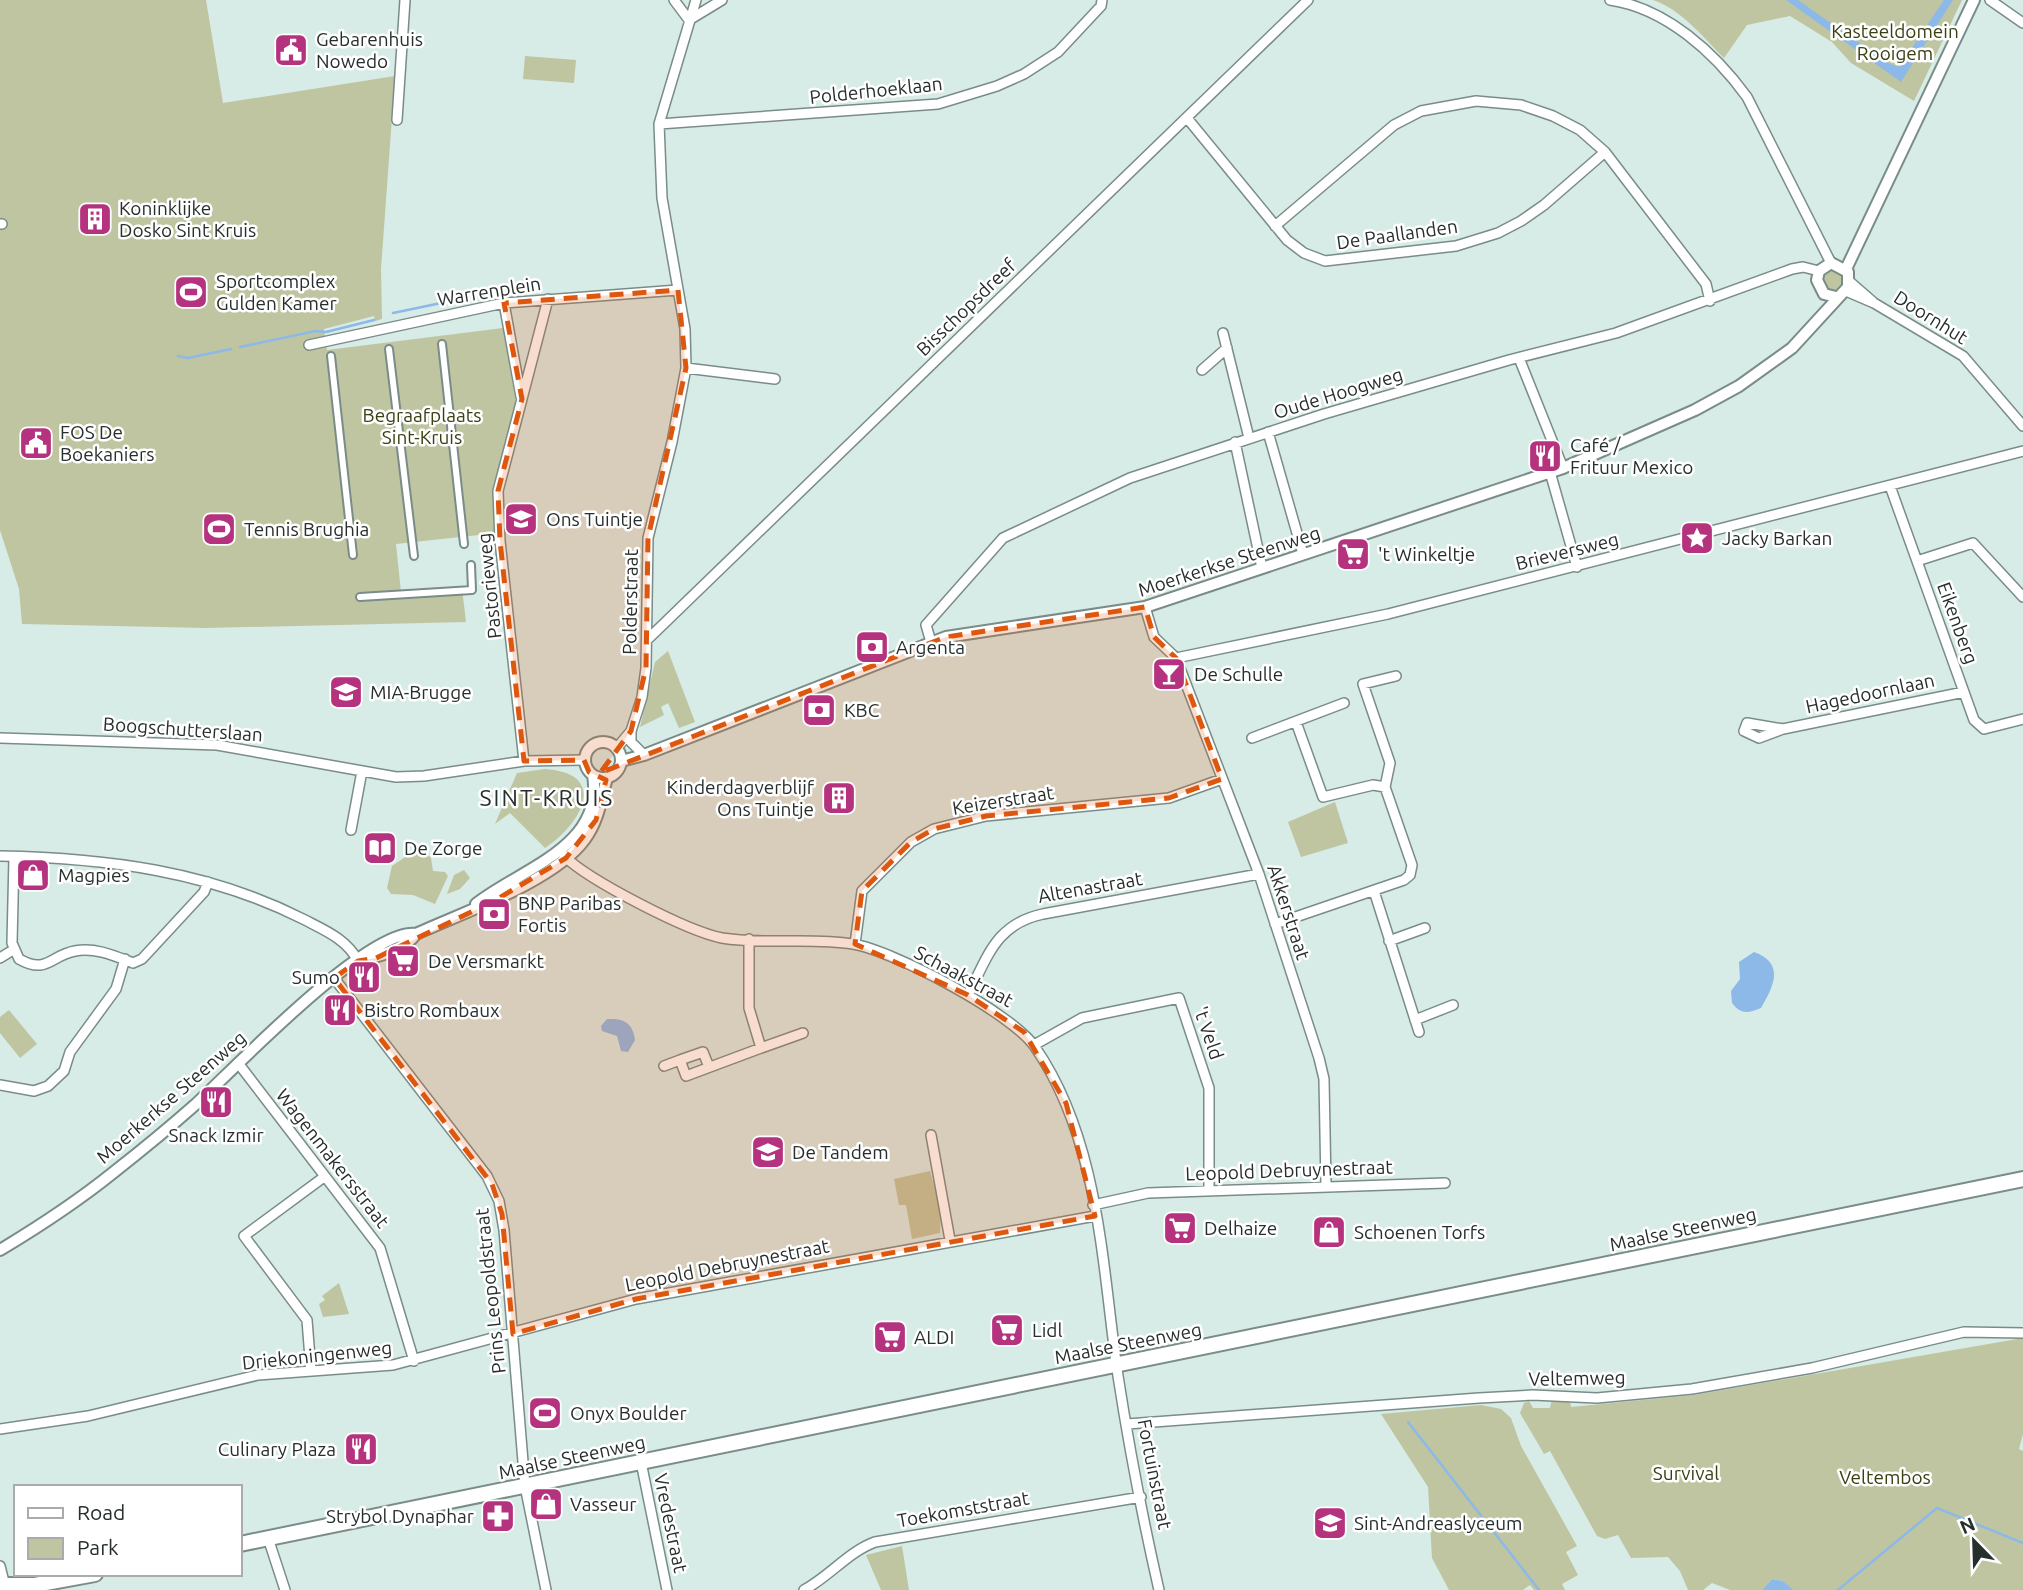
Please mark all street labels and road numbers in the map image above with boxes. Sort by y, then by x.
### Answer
street label: Polderhoeklaan [808,72,944,108]
street label: De Paallanden [1335,215,1459,253]
street label: Bisschopsdreef [912,253,1021,360]
street label: Warrenplein [436,272,542,310]
street label: Doornhut [1890,286,1972,349]
street label: Oude Hoogweg [1271,363,1405,423]
street label: Moerkerkse Steenweg [1135,521,1323,601]
street label: Brieversweg [1513,528,1621,574]
street label: Pastorieweg [473,532,505,640]
street label: Polderstraat [618,548,642,655]
street label: Eikenberg [1933,579,1983,667]
street label: Hagedoornlaan [1804,669,1936,717]
street label: Boogschutterslaan [102,712,264,746]
street label: Keizerstraat [951,781,1056,819]
street label: Akkerstraat [1263,862,1315,963]
street label: Altenastraat [1036,867,1145,907]
street label: Schaakstraat [911,941,1018,1011]
street label: 't Veld [1190,1004,1228,1062]
street label: Moerkerkse Steenweg [92,1026,250,1168]
street label: Wagenmakersstraat [272,1084,394,1232]
street label: Leopold Debruynestraat [1185,1155,1394,1185]
street label: Maalse Steenweg [1608,1203,1758,1255]
street label: Prins Leopoldstraat [470,1207,510,1375]
street label: Leopold Debruynestraat [623,1234,831,1296]
street label: Maalse Steenweg [1053,1318,1203,1368]
street label: Driekoningenweg [241,1336,393,1374]
street label: Veltemweg [1528,1366,1626,1390]
street label: Fortuinstraat [1134,1417,1177,1532]
street label: Maalse Steenweg [497,1431,647,1483]
street label: Vredestraat [650,1471,692,1575]
street label: Toekomststraat [895,1486,1031,1531]

